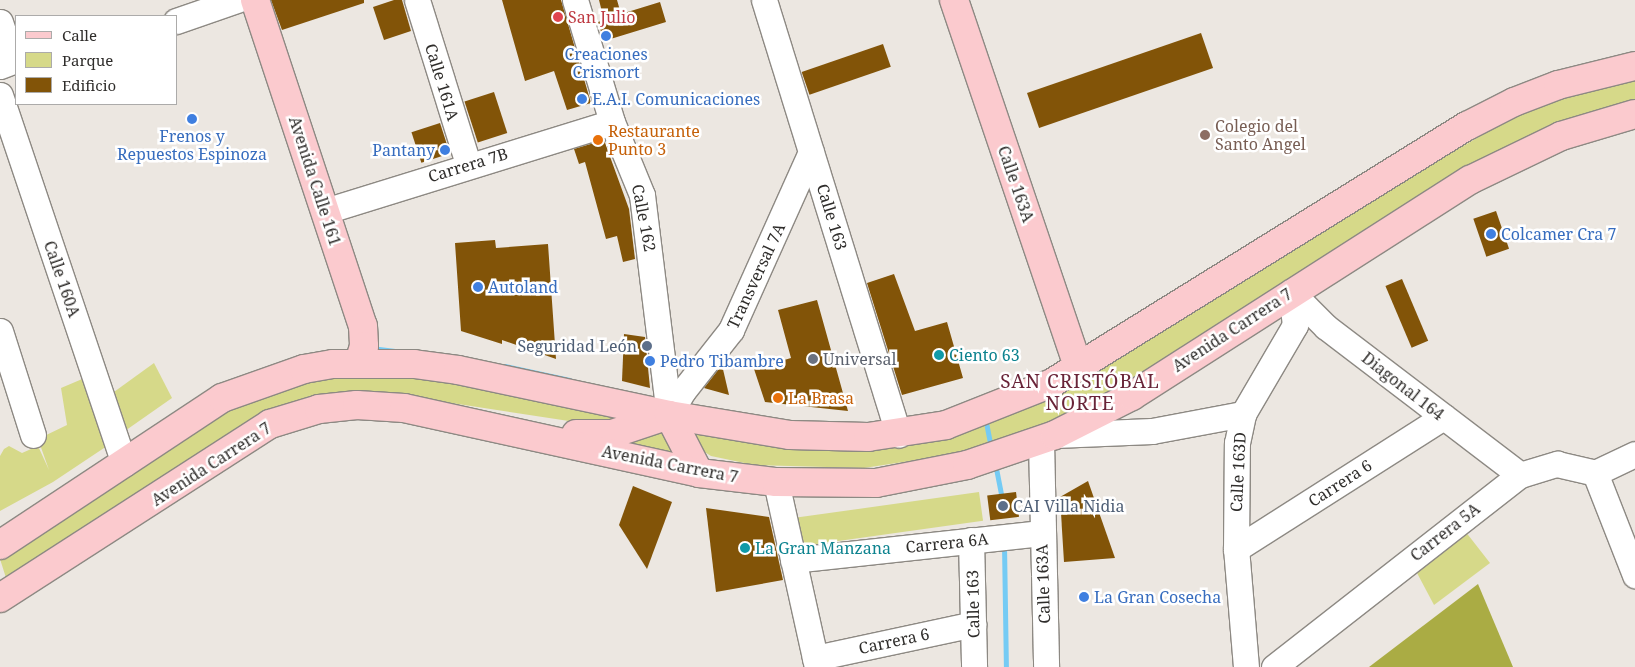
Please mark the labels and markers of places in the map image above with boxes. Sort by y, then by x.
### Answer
place label: San Julio [568,7,635,27]
marker: San Julio [552,11,564,23]
marker: Creaciones Crismort [600,30,612,42]
place label: Creaciones Crismort [564,44,648,82]
place label: E.A.I. Comunicaciones [592,89,760,109]
marker: E.A.I. Comunicaciones [576,93,588,105]
marker: Frenos y Repuestos Espinoza [186,113,198,125]
place label: Colegio del Santo Angel [1215,116,1306,154]
place label: Restaurante Punto 3 [608,121,700,159]
place label: Frenos y Repuestos Espinoza [117,126,267,164]
marker: Colegio del Santo Angel [1199,129,1211,141]
marker: Restaurante Punto 3 [592,134,604,146]
place label: Pantany [372,140,435,160]
marker: Pantany [439,144,451,156]
place label: Colcamer Cra 7 [1501,224,1616,244]
marker: Colcamer Cra 7 [1485,228,1497,240]
place label: Autoland [488,277,558,297]
marker: Autoland [472,281,484,293]
place label: Seguridad León [517,336,637,356]
marker: Seguridad León [641,340,653,352]
place label: Ciento 63 [949,345,1020,365]
place label: Universal [823,349,896,369]
marker: Ciento 63 [933,349,945,361]
place label: Pedro Tibambre [660,351,784,371]
marker: Universal [807,353,819,365]
marker: Pedro Tibambre [644,355,656,367]
place label: La Brasa [788,388,854,408]
marker: La Brasa [772,392,784,404]
place label: CAI Villa Nidia [1013,496,1124,516]
marker: CAI Villa Nidia [997,500,1009,512]
place label: La Gran Manzana [755,538,891,558]
marker: La Gran Manzana [739,542,751,554]
place label: La Gran Cosecha [1094,587,1221,607]
marker: La Gran Cosecha [1078,591,1090,603]

